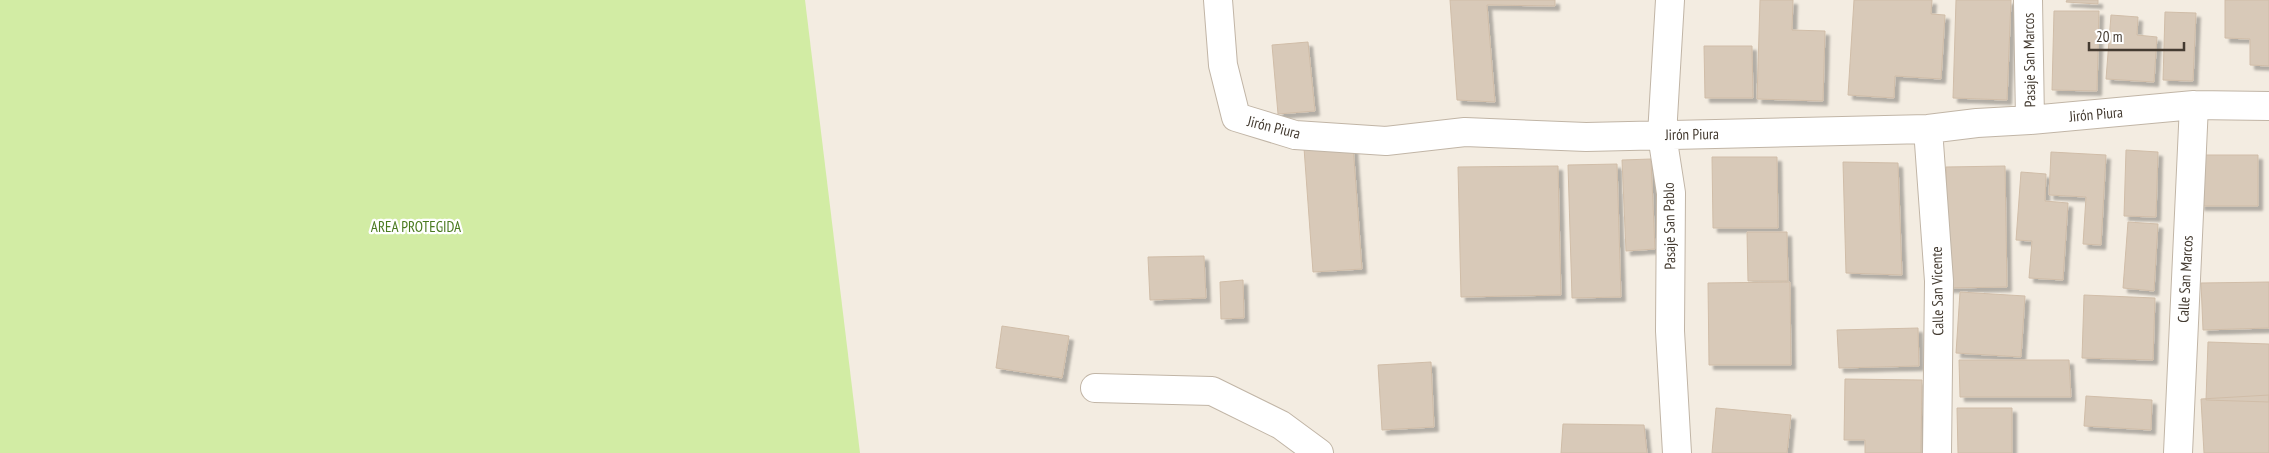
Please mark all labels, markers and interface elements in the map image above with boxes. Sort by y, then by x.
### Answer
street label: Pasaje San Marcos [2019,13,2039,107]
scale bar [2089,20,2184,52]
text: 20 m [2096,27,2122,46]
street label: Jirón Piura [2067,102,2124,126]
street label: Jirón Piura [1245,111,1302,143]
street label: Jirón Piura [1664,124,1719,144]
street label: Pasaje San Pablo [1659,182,1679,270]
park label: AREA PROTEGIDA [371,217,462,236]
street label: Calle San Marcos [2173,235,2197,323]
street label: Calle San Vicente [1927,246,1947,336]

